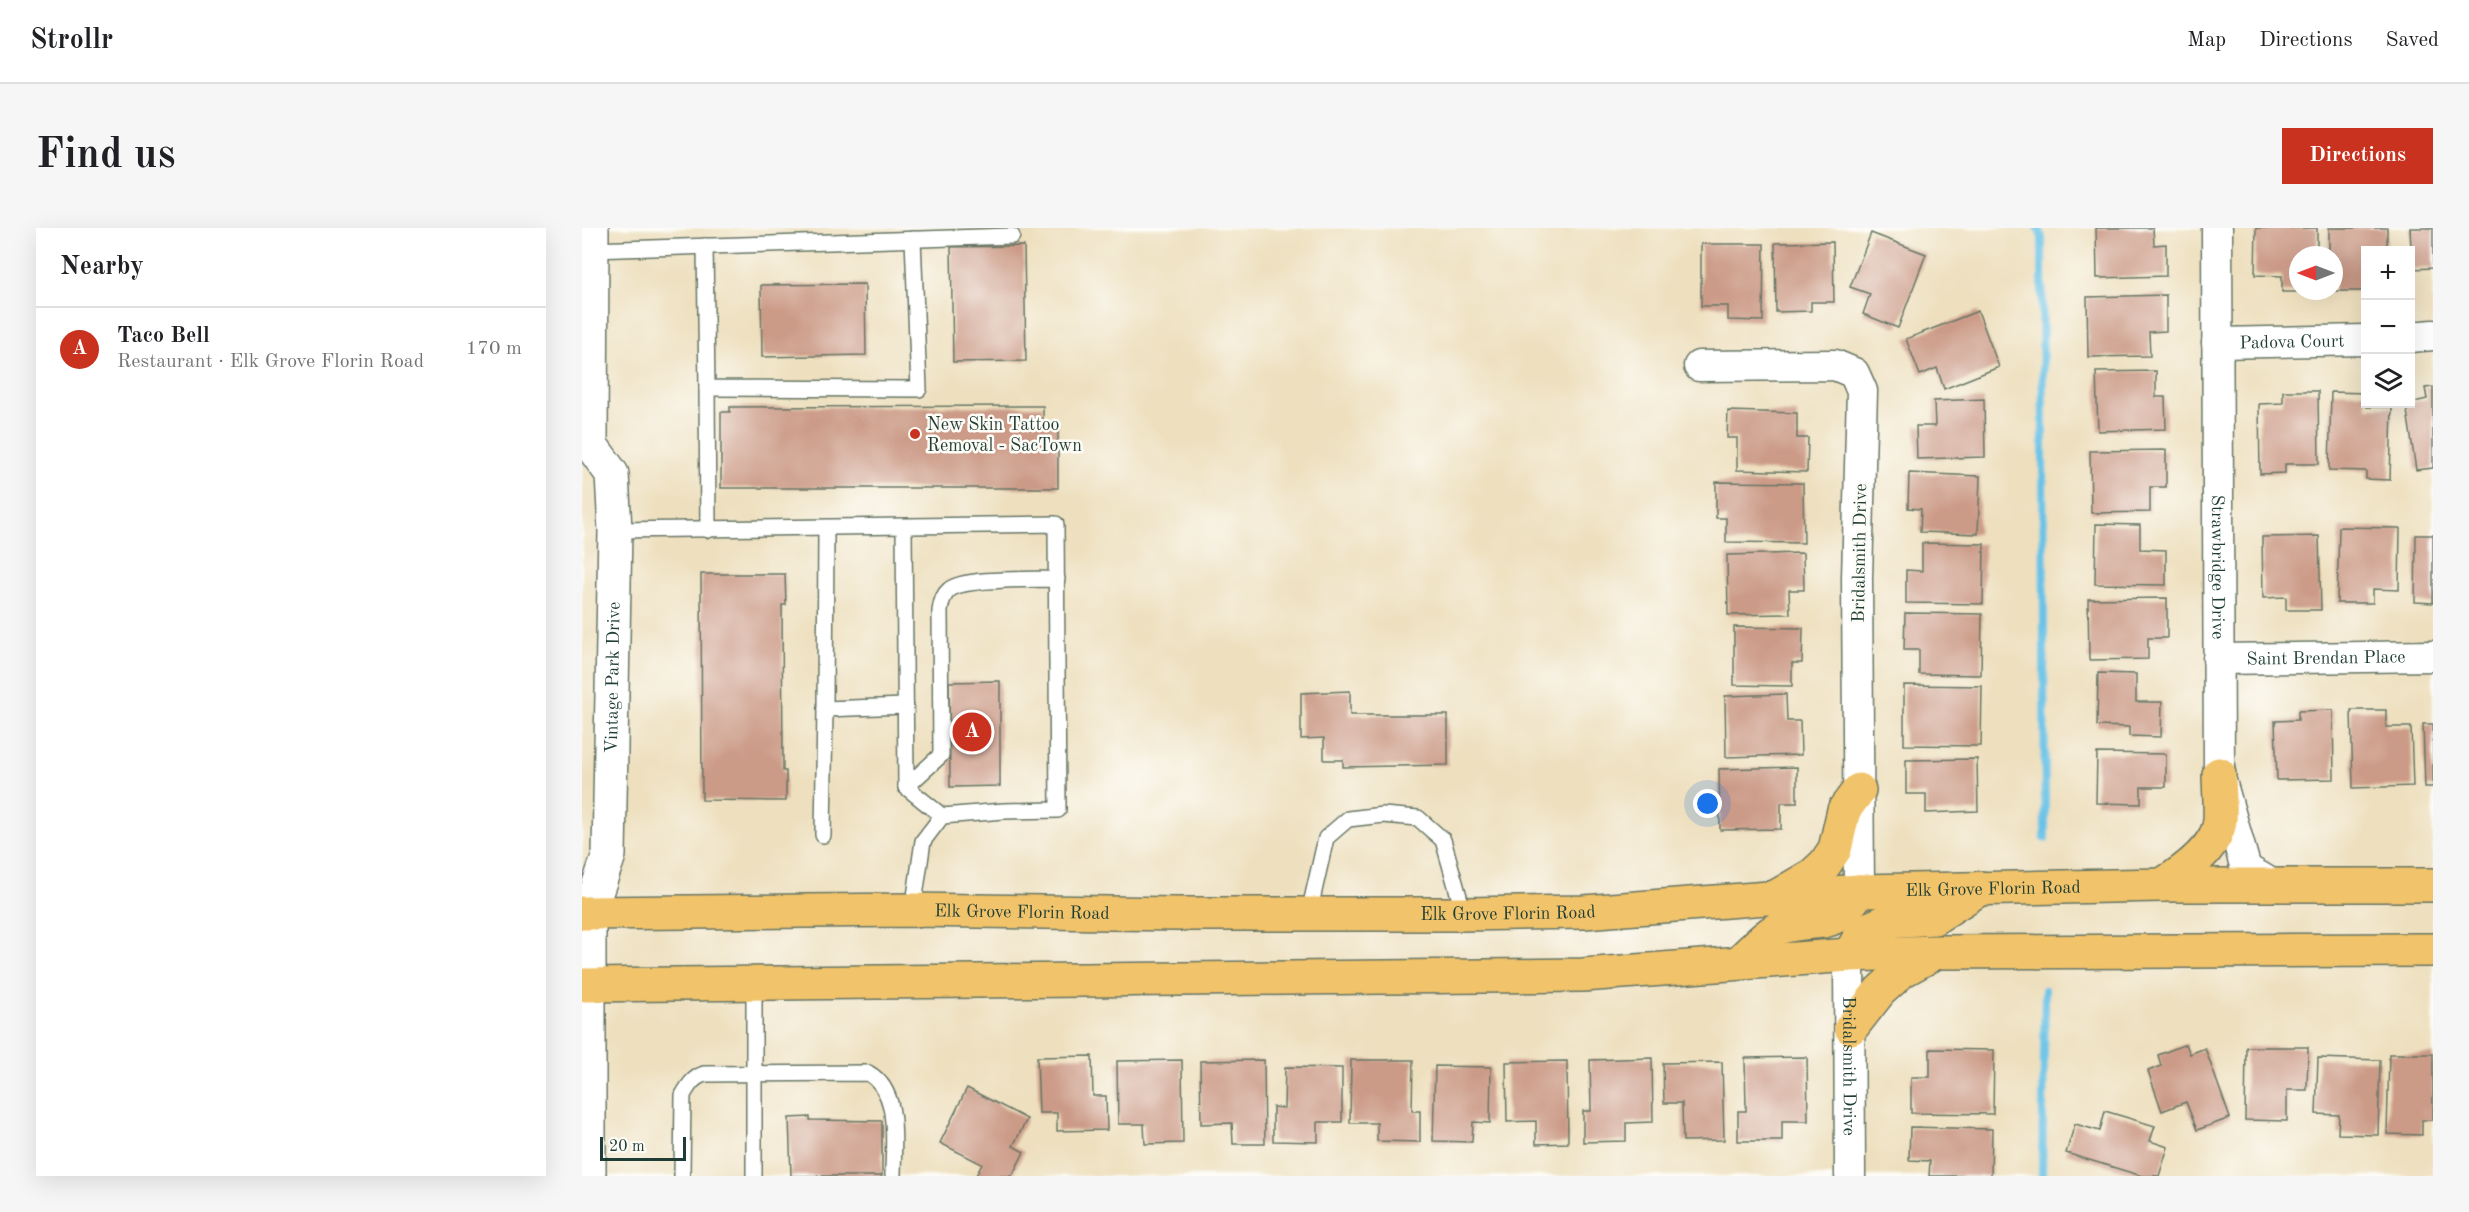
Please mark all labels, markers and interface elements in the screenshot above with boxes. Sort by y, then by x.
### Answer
text: Strollr [30,27,113,55]
text: Map [2187,30,2226,51]
text: Directions [2259,30,2353,51]
text: Saved [2386,30,2439,51]
button: Directions [2282,128,2433,184]
text: Find us [36,135,175,177]
north arrow [2289,246,2343,300]
map controls [2361,246,2415,408]
button: + [2361,246,2415,300]
text: Nearby [60,254,144,280]
button: − [2361,300,2415,354]
text: Taco Bell [117,325,210,347]
street label: Padova Court [2239,332,2345,353]
text: A [72,339,87,359]
text: 170 m [466,339,522,359]
text: Restaurant · Elk Grove Florin Road [117,352,424,372]
button: layers [2361,354,2415,408]
place label: New Skin Tattoo Removal - SacTown [927,416,1082,455]
marker: New Skin Tattoo Removal - SacTown [908,427,922,441]
street label: Bridalsmith Drive [1850,483,1870,623]
street label: Strawbridge Drive [2208,495,2227,639]
street label: Vintage Park Drive [603,602,624,753]
street label: Saint Brendan Place [2246,648,2406,669]
pin: A [952,710,992,754]
your location [1693,789,1722,818]
street label: Elk Grove Florin Road [1905,879,2081,900]
street label: Elk Grove Florin Road [934,902,1110,923]
street label: Elk Grove Florin Road [1420,903,1596,924]
street label: Bridalsmith Drive [1839,996,1858,1136]
scale bar [600,1134,686,1162]
text: 20 m [609,1139,645,1155]

